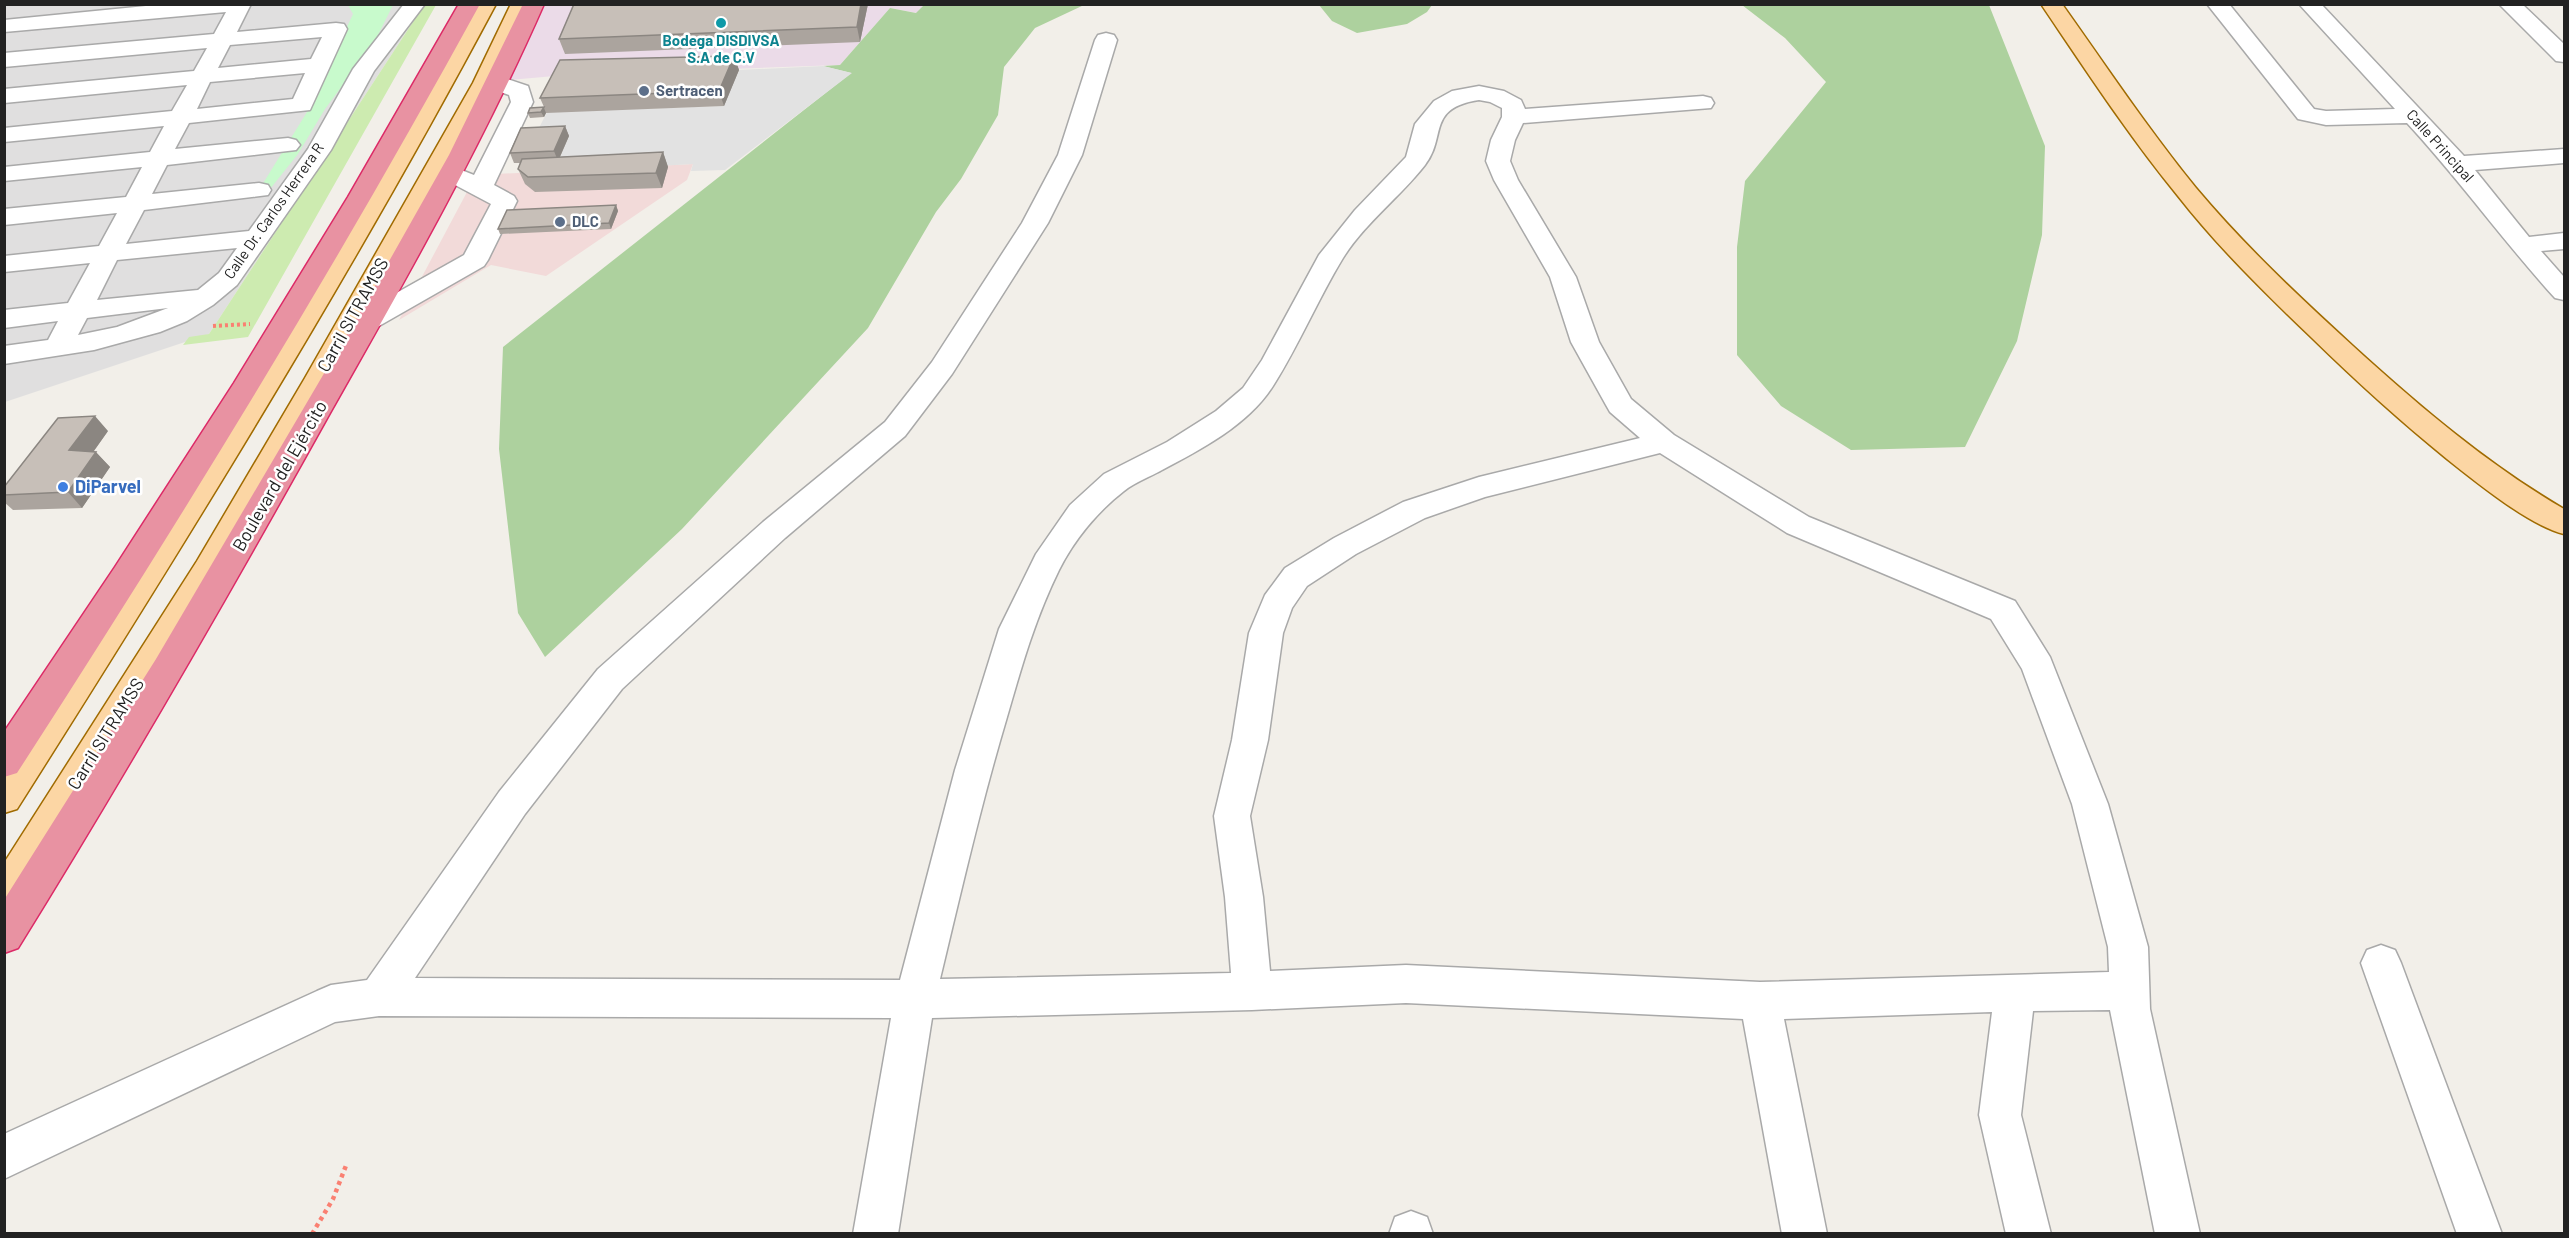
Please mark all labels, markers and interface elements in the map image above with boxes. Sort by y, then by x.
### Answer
marker: Bodega DISDIVSA S.A de C.V [714,16,728,30]
place label: Bodega DISDIVSA S.A de C.V [663,31,779,66]
place label: Sertracen [656,81,723,99]
marker: Sertracen [637,84,651,98]
street label: Calle Principal [2403,105,2478,185]
street label: Calle Dr. Carlos Herrera R [219,139,327,282]
place label: DLC [572,212,599,230]
marker: DLC [553,215,567,229]
street label: Carril SITRAMSS [312,253,393,376]
street label: Boulevard del Ejército [227,396,331,555]
place label: DiParvel [75,475,141,497]
marker: DiParvel [56,480,70,494]
street label: Carril SITRAMSS [62,674,148,793]

